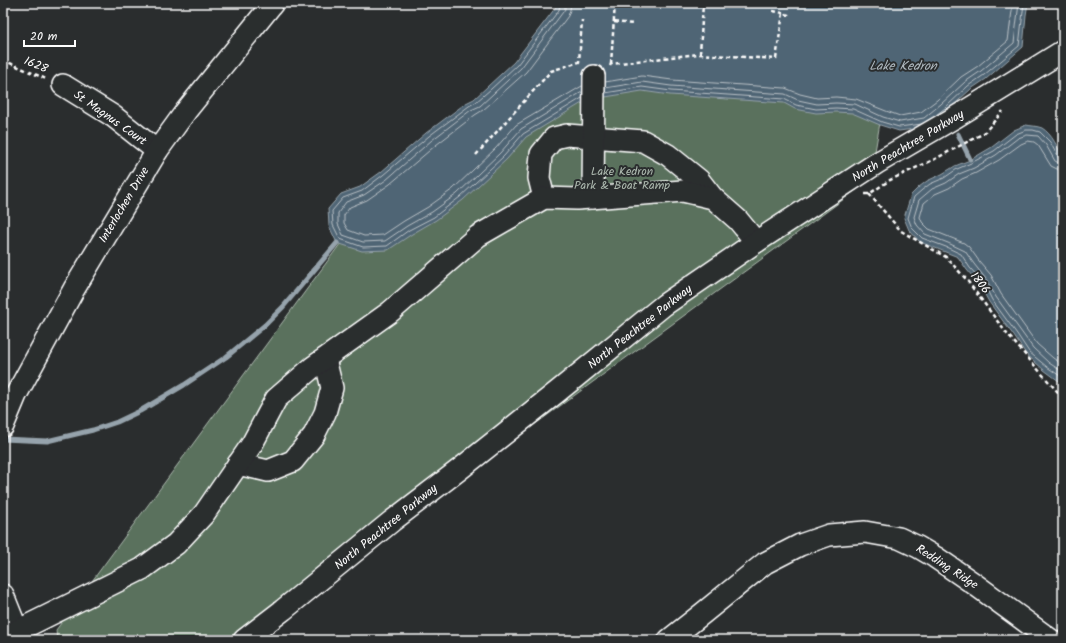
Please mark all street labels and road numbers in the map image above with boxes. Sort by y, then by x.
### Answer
street label: 1628 [21,51,52,79]
street label: St Magnus Court [69,86,151,151]
street label: North Peachtree Parkway [848,105,968,187]
street label: Interlochen Drive [94,163,155,247]
street label: 1806 [965,268,995,298]
street label: North Peachtree Parkway [584,280,697,374]
street label: North Peachtree Parkway [330,479,442,575]
street label: Redding Ridge [912,540,982,595]

